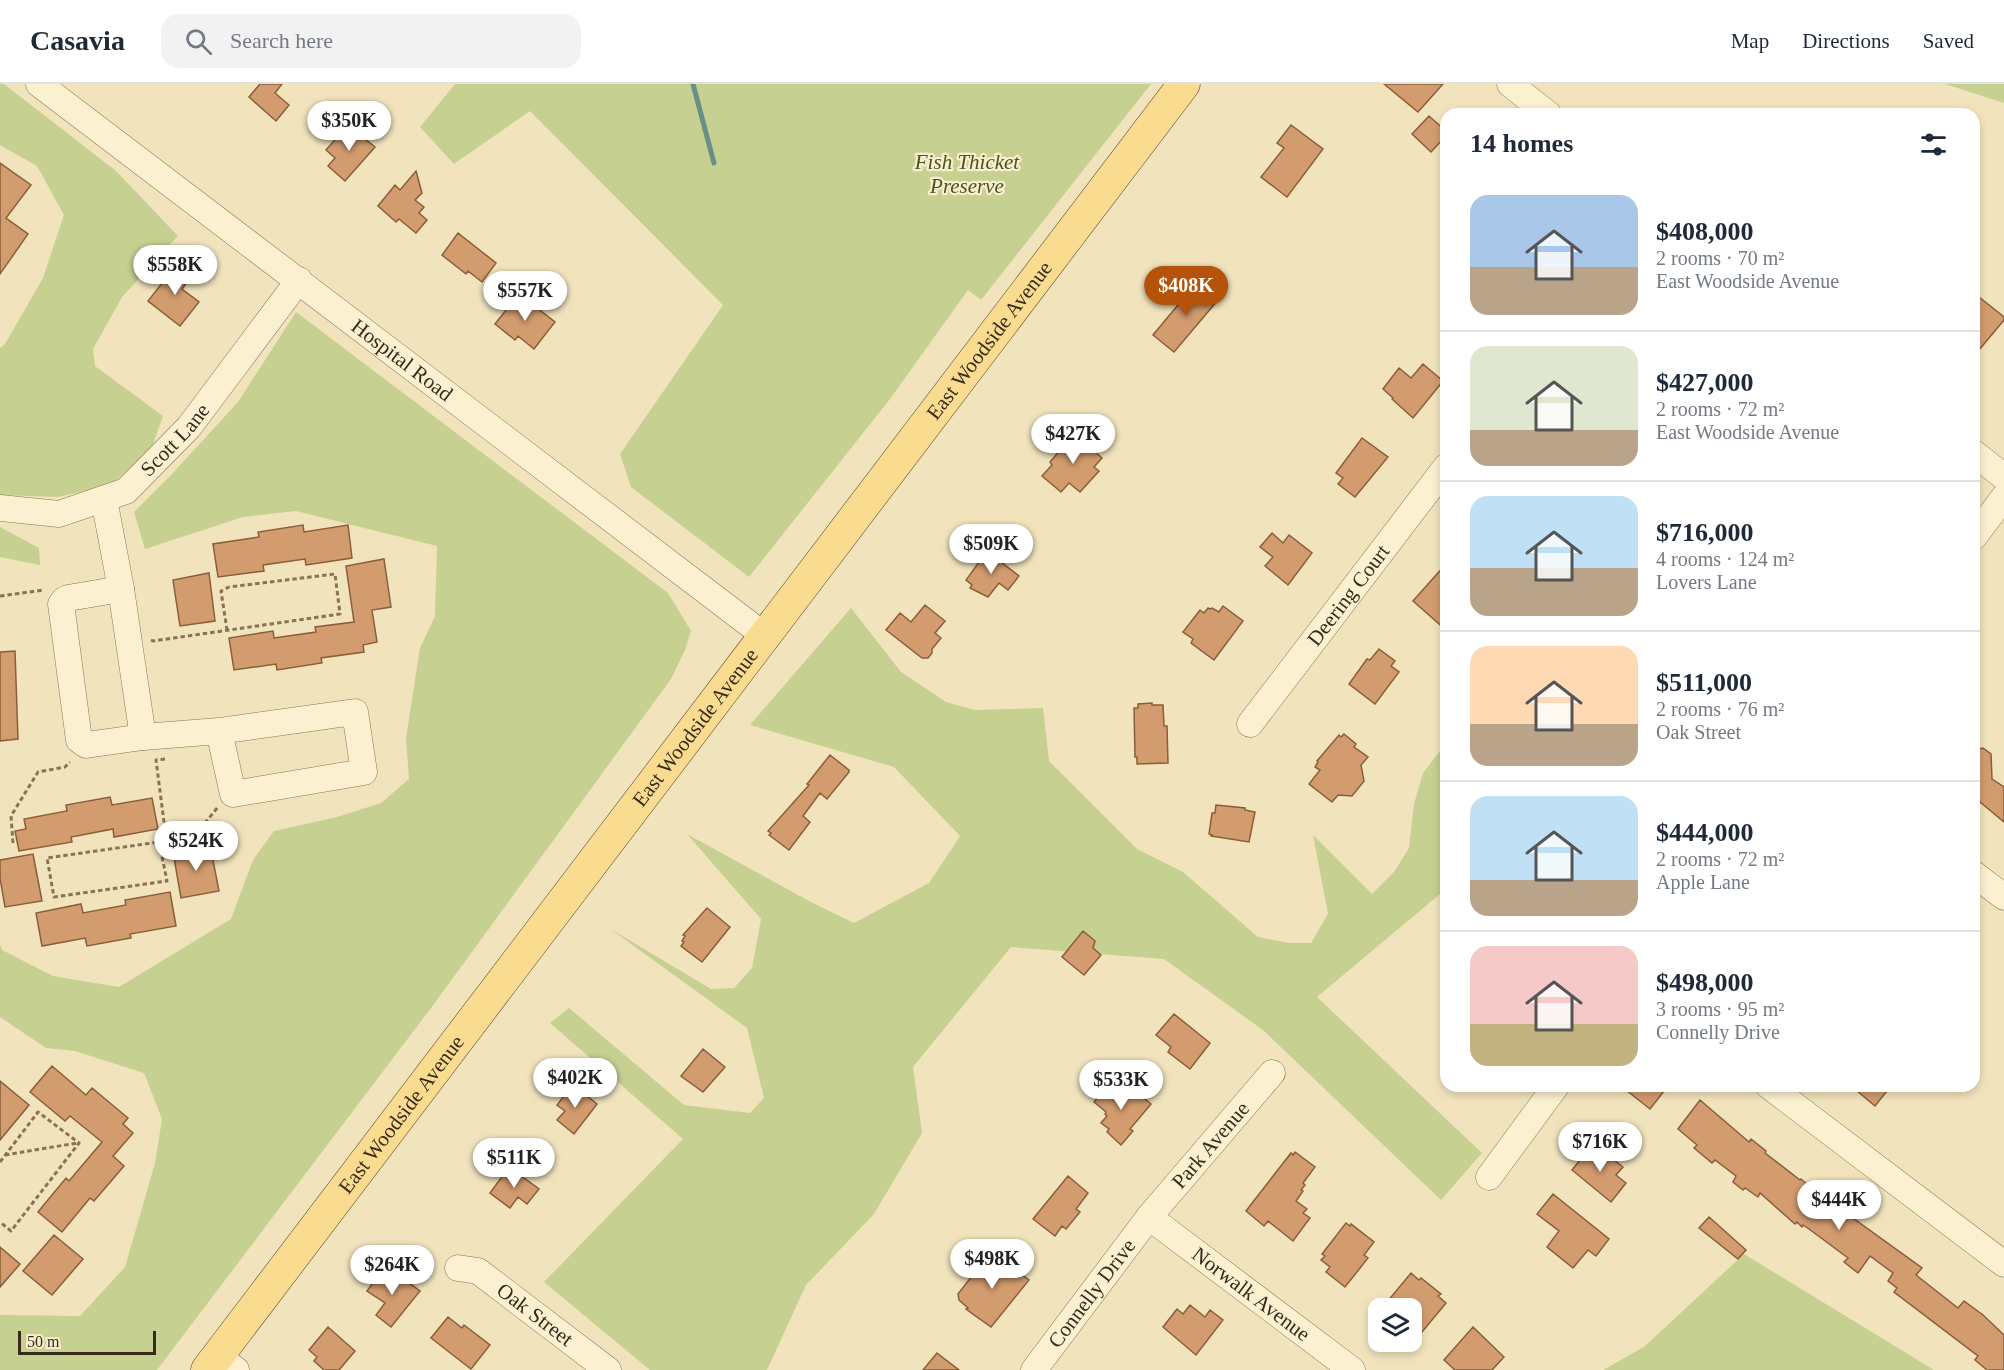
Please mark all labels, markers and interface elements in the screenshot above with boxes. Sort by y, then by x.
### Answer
search box [161,14,581,68]
text: Casavia [30,25,125,56]
icon: search [182,25,215,58]
text: Search here [230,28,333,53]
text: Map [1731,29,1769,53]
text: Directions [1802,29,1890,53]
text: Saved [1923,29,1974,53]
pin: $350K [307,101,391,152]
text: $350K [321,109,377,131]
icon: filters [1917,128,1950,161]
text: 14 homes [1470,129,1573,158]
park label: Fish Thicket Preserve [914,150,1020,198]
text: $408,000 [1656,217,1754,246]
icon: home [1518,219,1590,291]
pin: $558K [133,245,217,296]
text: 2 rooms · 70 m² [1656,247,1784,269]
text: $558K [147,253,203,275]
street label: East Woodside Avenue [921,257,1057,424]
pin: $408K [1144,266,1228,317]
text: East Woodside Avenue [1656,270,1839,292]
pin: $557K [483,271,567,322]
text: $408K [1158,274,1214,296]
text: $557K [497,279,553,301]
street label: Hospital Road [347,314,458,406]
text: $427,000 [1656,368,1754,397]
icon: home [1518,370,1590,442]
text: 2 rooms · 72 m² [1656,398,1784,420]
street label: Scott Lane [135,399,214,481]
pin: $427K [1031,414,1115,465]
text: East Woodside Avenue [1656,421,1839,443]
text: $427K [1045,422,1101,444]
text: $716,000 [1656,518,1754,547]
icon: home [1518,520,1590,592]
pin: $509K [949,524,1033,575]
text: $509K [963,532,1019,554]
street label: Deering Court [1302,540,1394,650]
text: 4 rooms · 124 m² [1656,548,1794,570]
text: Lovers Lane [1656,571,1757,593]
street label: East Woodside Avenue [627,644,763,811]
text: $511,000 [1656,668,1752,697]
icon: home [1518,670,1590,742]
text: 2 rooms · 76 m² [1656,698,1784,720]
text: Oak Street [1656,721,1741,743]
text: $444,000 [1656,818,1754,847]
icon: home [1518,820,1590,892]
pin: $524K [154,821,238,872]
text: $524K [168,829,224,851]
text: 2 rooms · 72 m² [1656,848,1784,870]
text: Apple Lane [1656,871,1750,893]
text: $498,000 [1656,968,1754,997]
icon: home [1518,970,1590,1042]
text: 3 rooms · 95 m² [1656,998,1784,1020]
text: Connelly Drive [1656,1021,1780,1043]
street label: East Woodside Avenue [333,1031,469,1198]
pin: $402K [533,1058,617,1109]
pin: $533K [1079,1060,1163,1111]
text: $402K [547,1066,603,1088]
text: $533K [1093,1068,1149,1090]
street label: Park Avenue [1167,1097,1254,1193]
pin: $716K [1558,1122,1642,1173]
text: $716K [1572,1130,1628,1152]
pin: $511K [472,1138,556,1189]
text: $511K [487,1146,541,1168]
pin: $444K [1797,1180,1881,1231]
text: $444K [1811,1188,1867,1210]
street label: Connelly Drive [1043,1234,1140,1352]
pin: $498K [950,1239,1034,1290]
street label: Norwalk Avenue [1188,1242,1315,1346]
pin: $264K [350,1245,434,1296]
text: $498K [964,1247,1020,1269]
text: $264K [364,1253,420,1275]
street label: Oak Street [492,1278,578,1351]
map controls [1368,1298,1422,1352]
button: layers [1368,1298,1422,1352]
scale bar [18,1328,156,1356]
text: 50 m [27,1333,59,1350]

